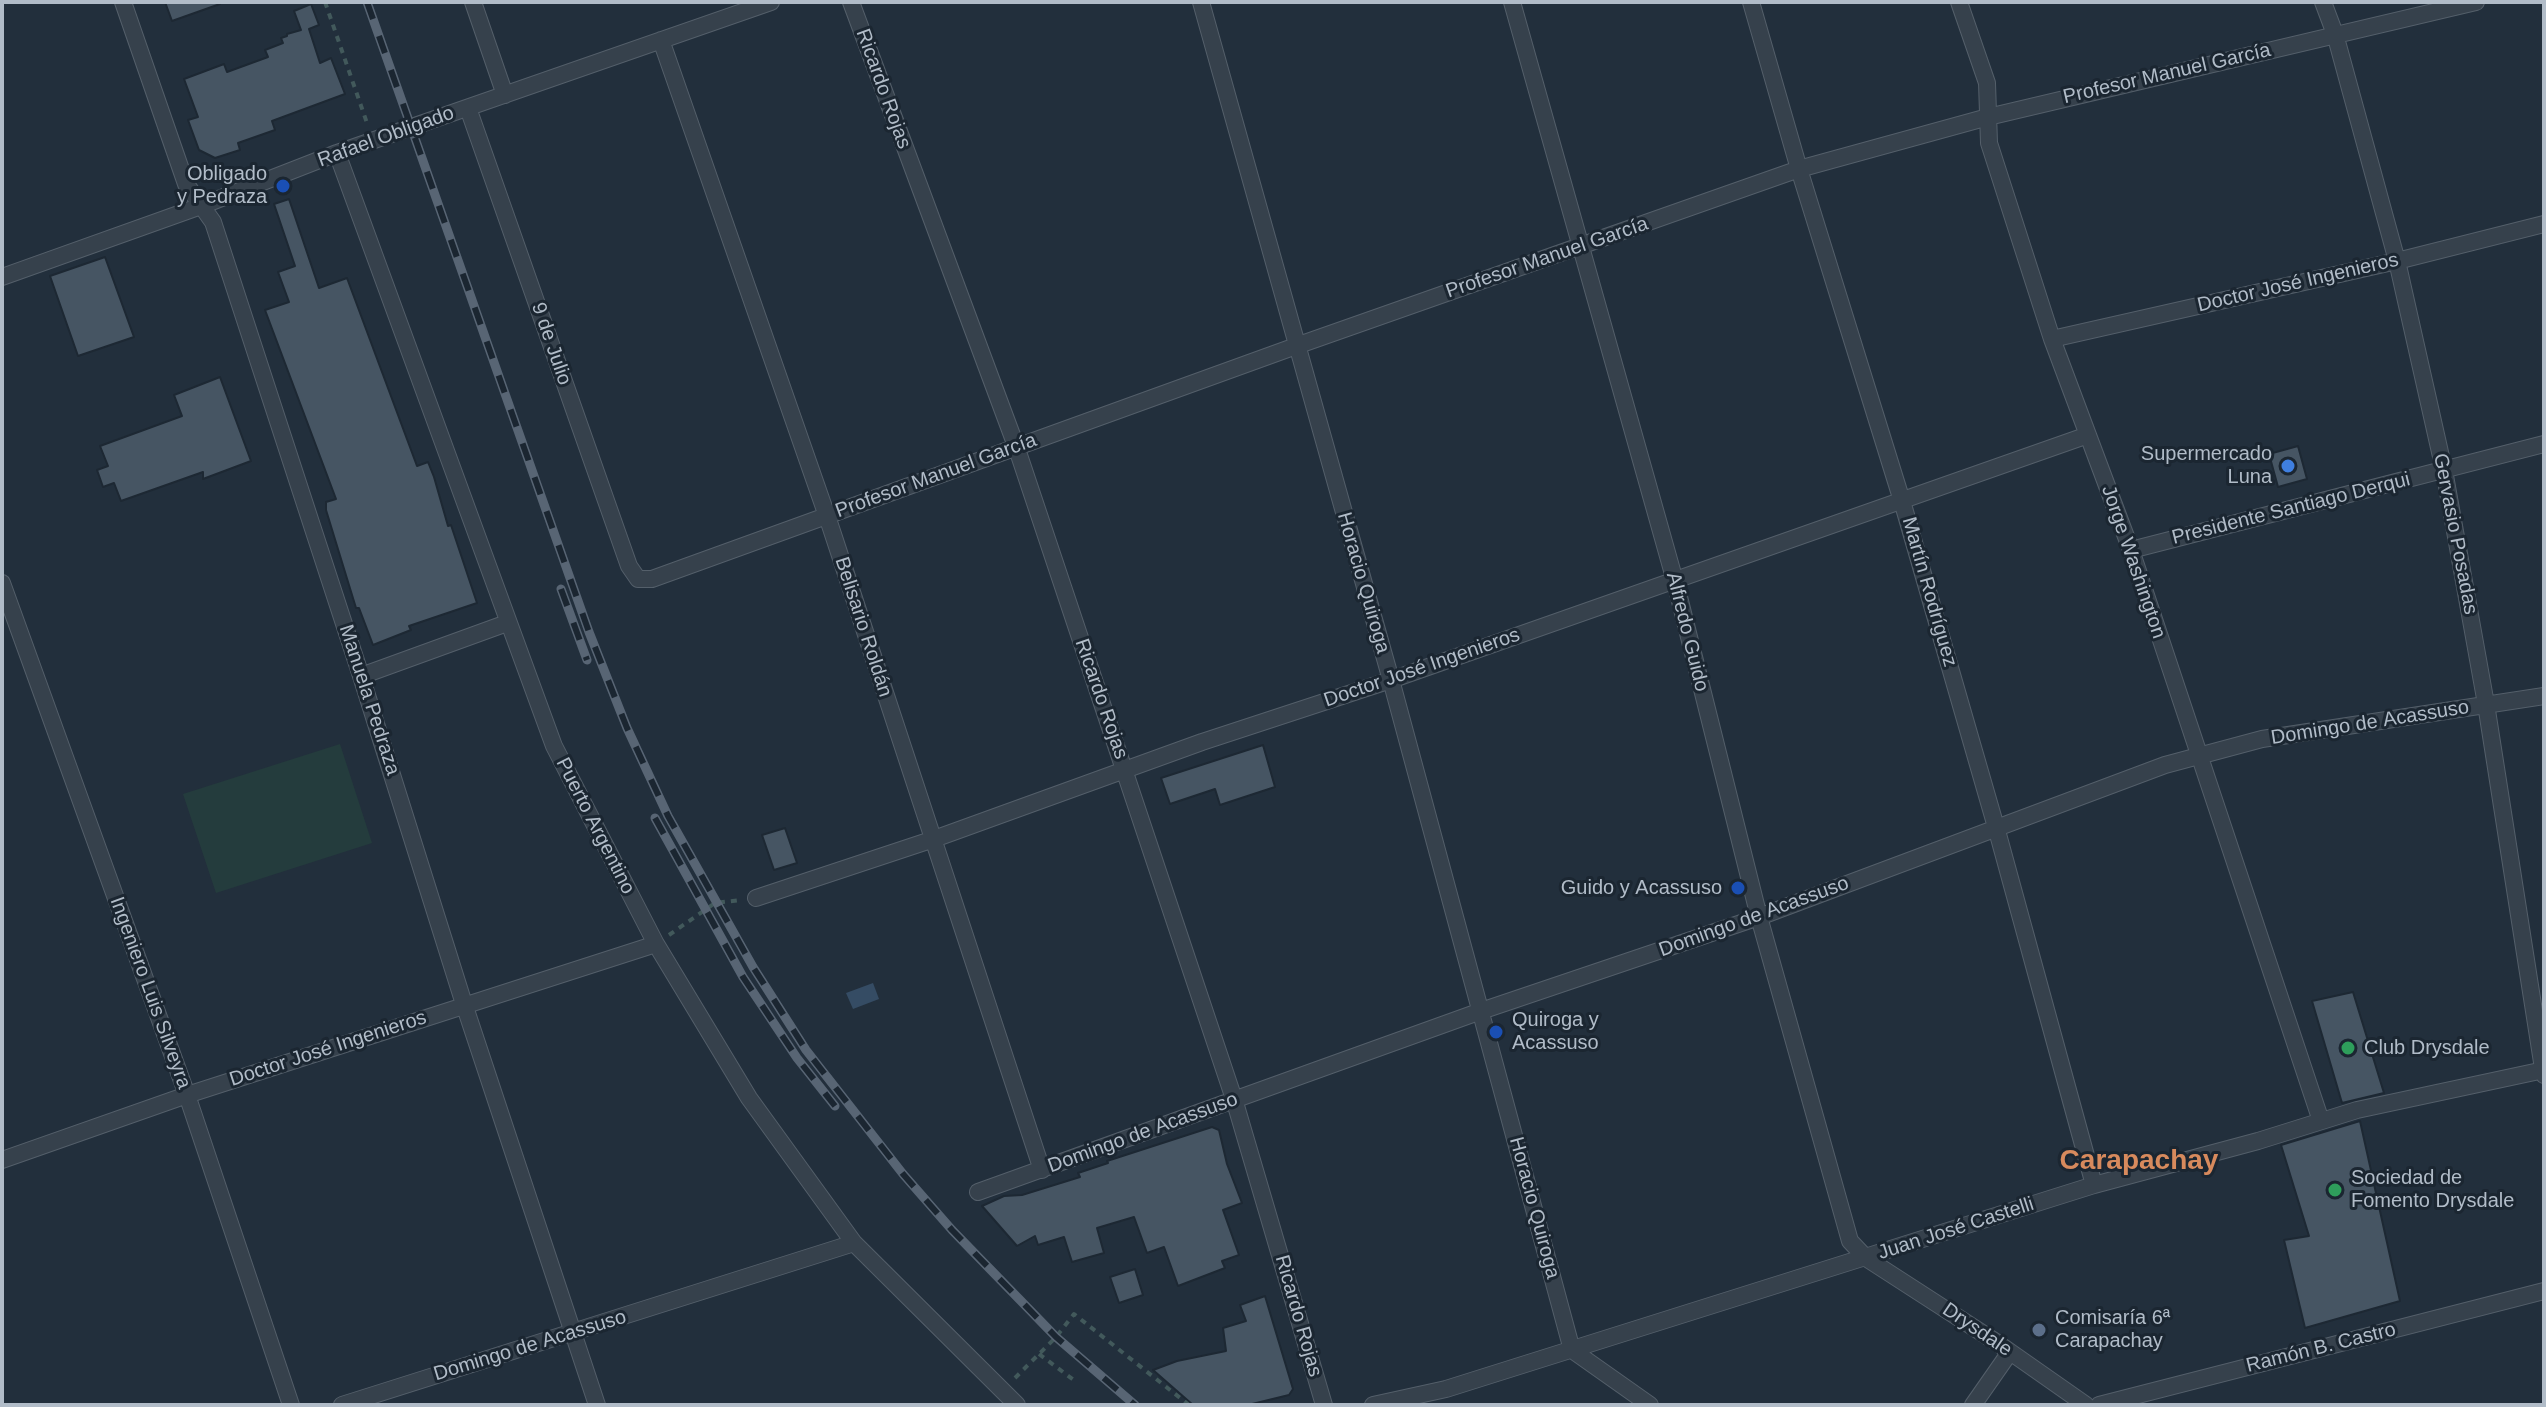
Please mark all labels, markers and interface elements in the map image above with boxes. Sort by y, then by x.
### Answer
street label: Ricardo Rojas [850,26,916,152]
street label: Profesor Manuel García [2061,38,2273,110]
street label: Rafael Obligado [315,101,457,173]
place label: Obligado y Pedraza [177,162,267,209]
marker: Obligado y Pedraza [274,177,292,195]
street label: Profesor Manuel García [1443,212,1651,304]
street label: Doctor José Ingenieros [2195,248,2401,318]
street label: 9 de Julio [526,300,576,388]
street label: Profesor Manuel García [832,428,1040,524]
place label: Supermercado Luna [2141,442,2272,489]
street label: Gervasio Posadas [2428,452,2482,616]
marker: Supermercado Luna [2279,457,2297,475]
street label: Presidente Santiago Derqui [2169,468,2413,550]
street label: Jorge Washington [2096,482,2170,642]
street label: Horacio Quiroga [1331,510,1395,656]
street label: Martín Rodríguez [1896,514,1962,670]
street label: Belisario Roldán [829,554,897,700]
street label: Alfredo Guido [1661,570,1713,694]
street label: Manuela Pedraza [333,622,405,778]
street label: Doctor José Ingenieros [1321,623,1523,713]
street label: Ricardo Rojas [1069,636,1133,762]
street label: Domingo de Acassuso [2269,695,2471,751]
street label: Puerto Argentino [550,754,640,898]
street label: Domingo de Acassuso [1656,872,1852,962]
place label: Guido y Acassuso [1561,876,1722,900]
marker: Guido y Acassuso [1729,879,1747,897]
street label: Ingeniero Luis Silveyra [104,894,196,1092]
street label: Doctor José Ingenieros [226,1006,430,1092]
place label: Quiroga y Acassuso [1512,1008,1599,1055]
marker: Quiroga y Acassuso [1487,1023,1505,1041]
place label: Club Drysdale [2364,1036,2490,1060]
marker: Club Drysdale [2339,1039,2357,1057]
street label: Domingo de Acassuso [1045,1088,1241,1178]
street label: Horacio Quiroga [1504,1135,1564,1281]
district label: Carapachay [2060,1144,2218,1178]
place label: Sociedad de Fomento Drysdale [2351,1166,2514,1213]
marker: Sociedad de Fomento Drysdale [2326,1181,2344,1199]
street label: Juan José Castelli [1875,1193,2037,1265]
street label: Ricardo Rojas [1269,1252,1327,1380]
street label: Drysdale [1938,1298,2016,1362]
street label: Domingo de Acassuso [431,1305,629,1387]
place label: Comisaría 6ª Carapachay [2055,1306,2170,1353]
street label: Ramón B. Castro [2244,1318,2398,1378]
marker: Comisaría 6ª Carapachay [2030,1321,2048,1339]

